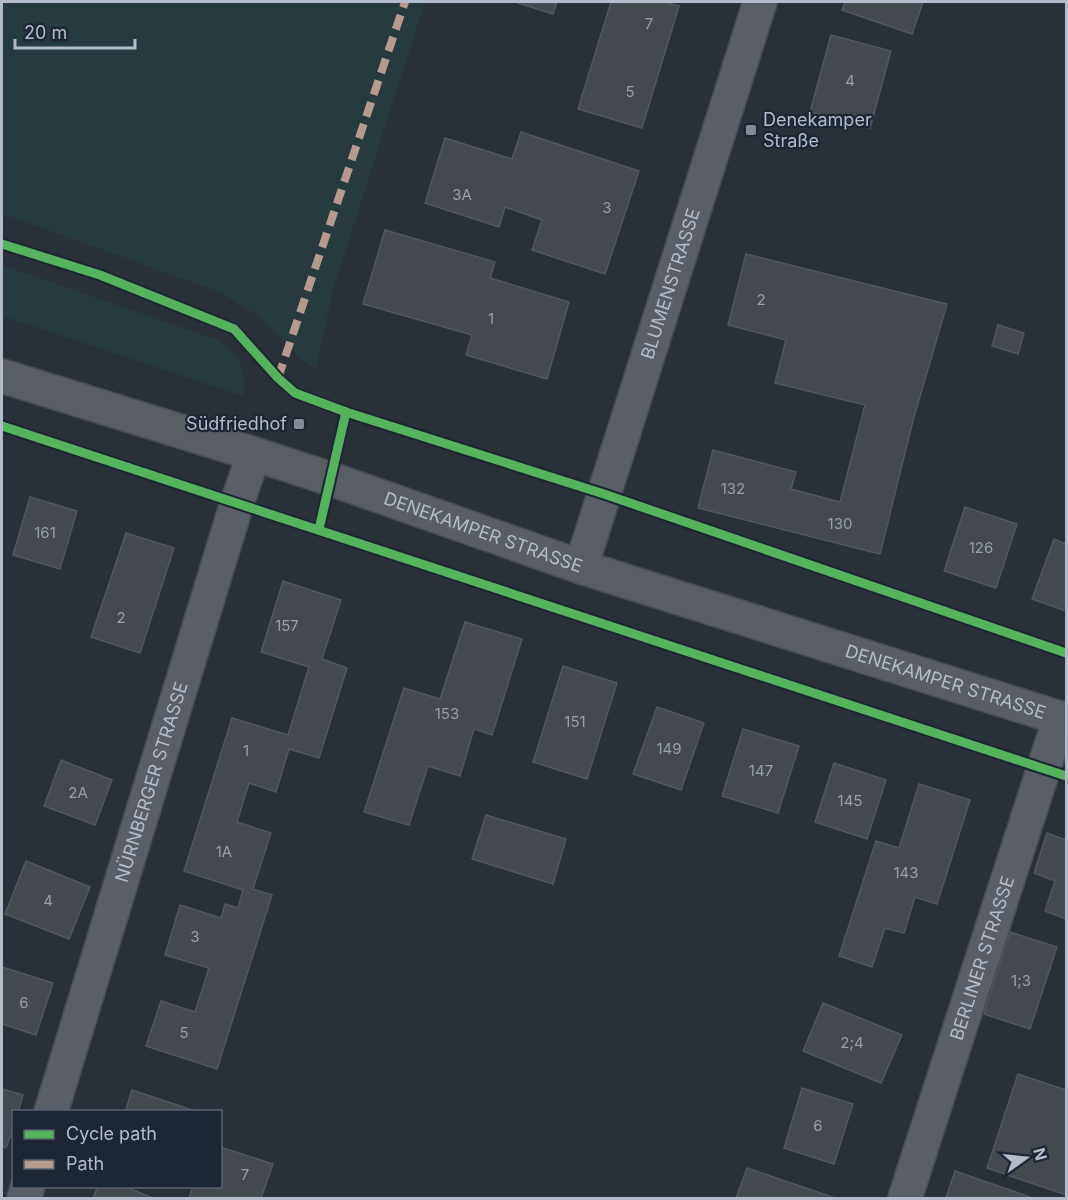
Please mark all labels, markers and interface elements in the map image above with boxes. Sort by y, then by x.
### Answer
scale bar [15,12,135,50]
house number: 7 [645,14,653,33]
text: 20 m [24,22,67,43]
house number: 4 [845,71,855,90]
house number: 5 [625,82,635,101]
place label: Denekamper Straße [763,109,872,151]
marker: Denekamper Straße [744,123,758,137]
house number: 3A [452,185,472,204]
house number: 3 [602,198,612,217]
street label: BLUMENSTRASSE [636,206,704,362]
house number: 2 [756,290,766,309]
house number: 1 [488,309,494,328]
place label: Südfriedhof [186,413,287,434]
marker: Südfriedhof [292,417,306,431]
house number: 132 [721,479,745,498]
street label: DENEKAMPER STRASSE [381,487,585,577]
house number: 130 [828,514,852,533]
house number: 161 [34,523,56,542]
house number: 126 [969,538,993,557]
house number: 2 [116,608,126,627]
house number: 157 [275,616,299,635]
street label: DENEKAMPER STRASSE [843,640,1049,723]
street label: NÜRNBERGER STRASSE [111,679,192,885]
house number: 153 [435,704,459,723]
house number: 151 [564,712,586,731]
house number: 149 [656,739,682,758]
house number: 1 [243,741,249,760]
house number: 147 [749,761,773,780]
house number: 2A [68,783,88,802]
house number: 145 [838,791,862,810]
house number: 1A [216,842,232,861]
house number: 143 [893,863,919,882]
street label: BERLINER STRASSE [946,873,1018,1043]
house number: 4 [43,891,53,910]
house number: 3 [190,927,200,946]
house number: 1;3 [1011,971,1031,990]
house number: 6 [19,993,29,1012]
house number: 5 [179,1023,189,1042]
house number: 2;4 [840,1033,864,1052]
legend [12,1110,222,1188]
house number: 6 [813,1116,823,1135]
text: Cycle path [66,1123,157,1144]
north arrow [996,1128,1056,1188]
text: N [1029,1146,1052,1163]
text: Path [66,1153,104,1174]
house number: 7 [241,1165,249,1184]

